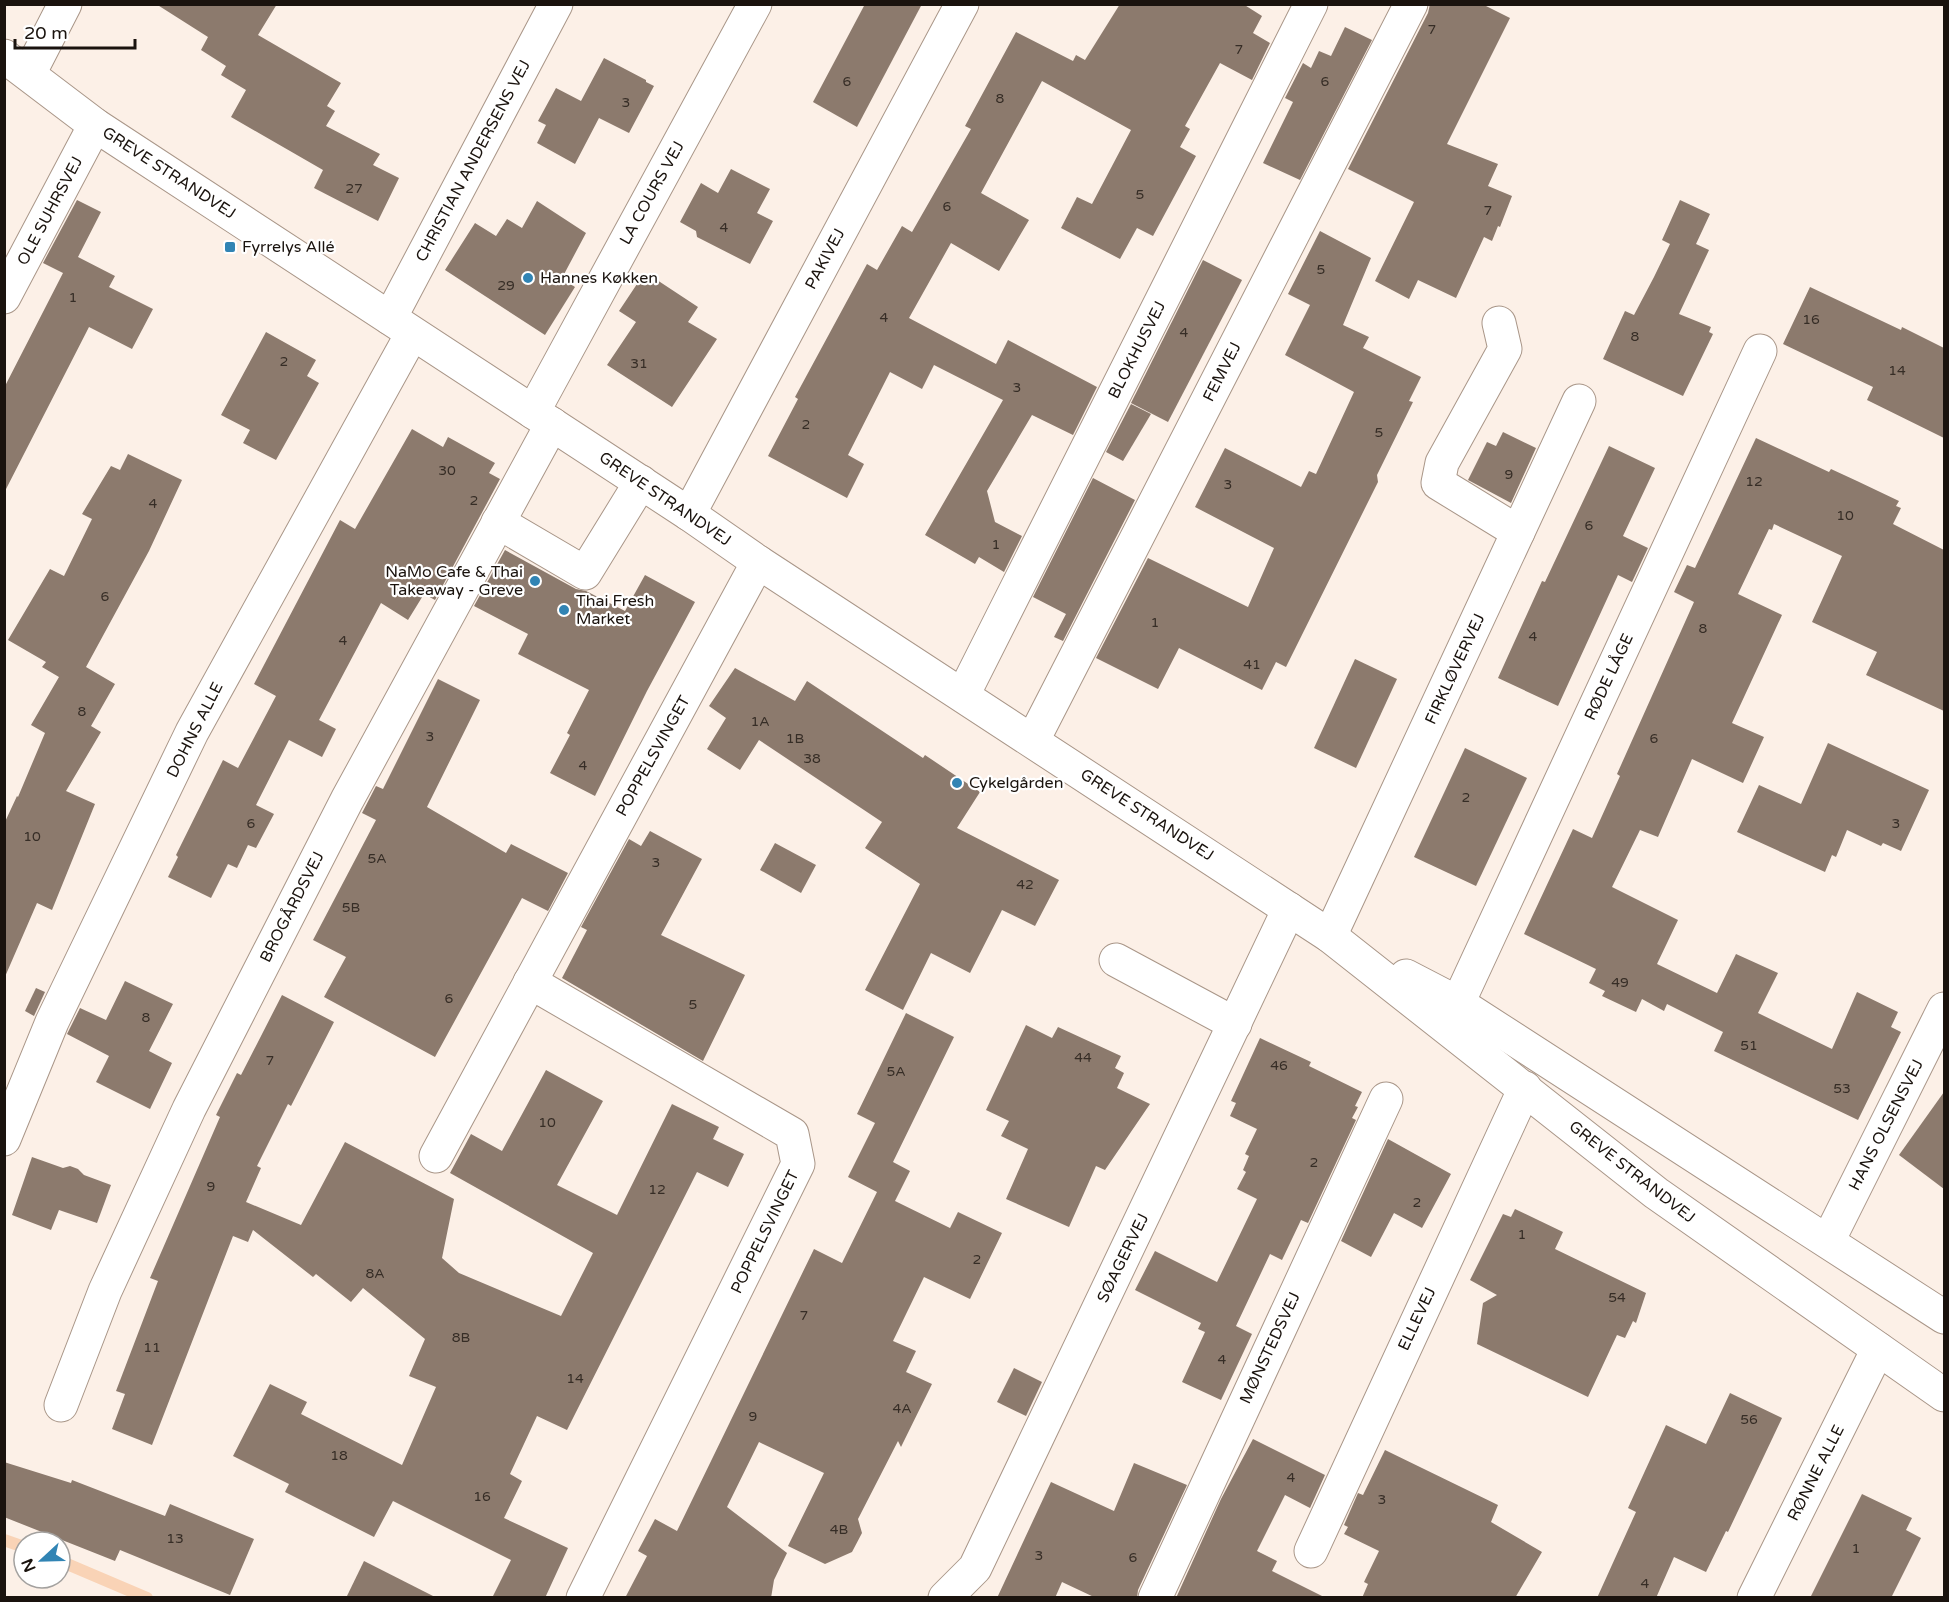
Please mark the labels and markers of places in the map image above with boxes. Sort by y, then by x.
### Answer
place label: Fyrrelys Allé [242,237,334,257]
marker: Fyrrelys Allé [223,240,237,254]
place label: Hannes Køkken [540,268,658,288]
marker: Hannes Køkken [521,271,535,285]
place label: NaMo Cafe & Thai Takeaway - Greve [385,562,523,600]
marker: NaMo Cafe & Thai Takeaway - Greve [528,574,542,588]
place label: Thai Fresh Market [576,591,654,629]
marker: Thai Fresh Market [557,603,571,617]
place label: Cykelgården [969,773,1063,793]
marker: Cykelgården [950,776,964,790]

